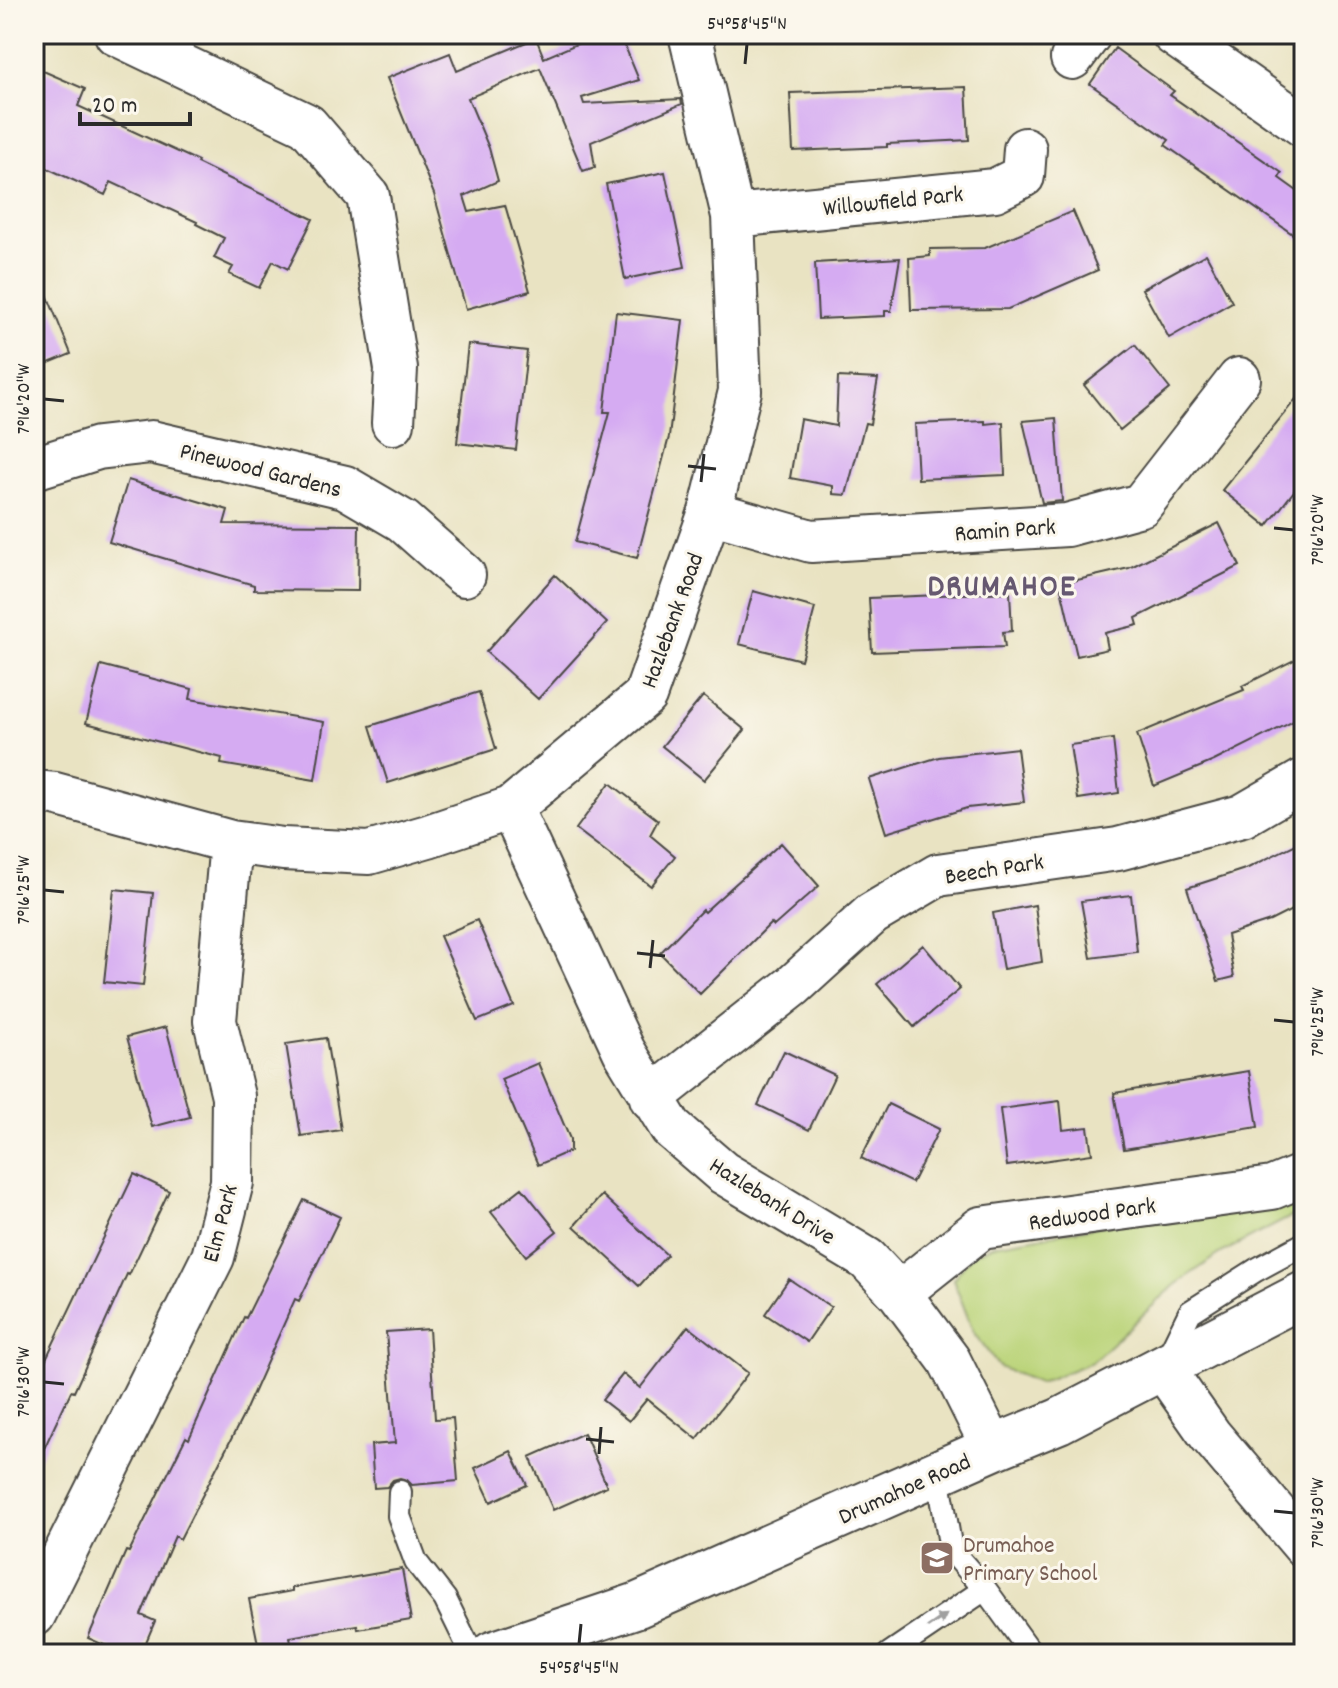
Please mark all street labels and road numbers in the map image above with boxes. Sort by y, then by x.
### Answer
street label: Willowfield Park [822,179,965,227]
street label: Pinewood Gardens [176,435,345,508]
street label: Ramin Park [953,512,1057,552]
street label: Hazlebank Road [634,549,714,694]
street label: Beech Park [943,846,1046,896]
street label: Hazlebank Drive [702,1150,841,1255]
street label: Elm Park [195,1181,249,1267]
street label: Redwood Park [1027,1190,1158,1242]
street label: Drumahoe Road [833,1446,977,1535]

